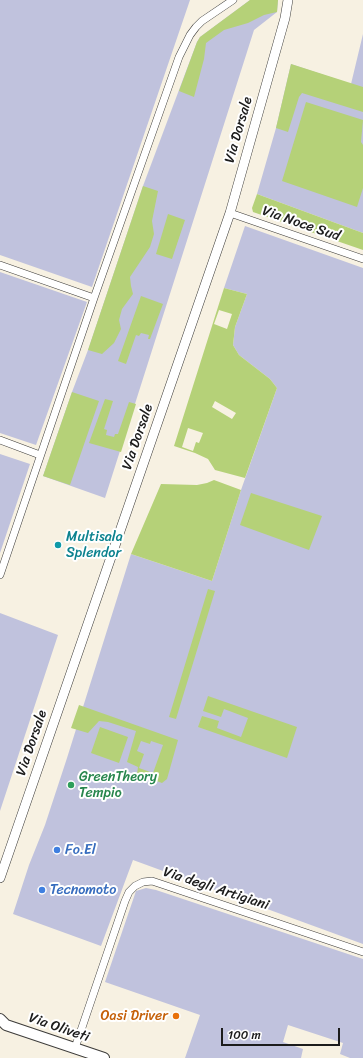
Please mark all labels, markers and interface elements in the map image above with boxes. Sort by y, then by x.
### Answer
street label: Via Dorsale [222,95,256,165]
street label: Via Noce Sud [260,203,342,245]
street label: Via Dorsale [119,402,157,472]
place label: Multisala Splendor [66,529,123,562]
marker: Multisala Splendor [53,540,63,550]
street label: Via Dorsale [13,708,51,778]
place label: GreenTheory Tempio [79,769,157,802]
marker: GreenTheory Tempio [66,780,76,790]
place label: Fo.El [65,842,96,858]
marker: Fo.El [52,845,62,855]
street label: Via degli Artigiani [161,864,271,914]
place label: Tecnomoto [50,882,116,898]
marker: Tecnomoto [37,885,47,895]
place label: Oasi Driver [101,1008,168,1024]
street label: Via Oliveti [26,1010,92,1046]
marker: Oasi Driver [171,1011,181,1021]
scale bar [223,1020,342,1046]
text: 100 m [228,1024,261,1046]

